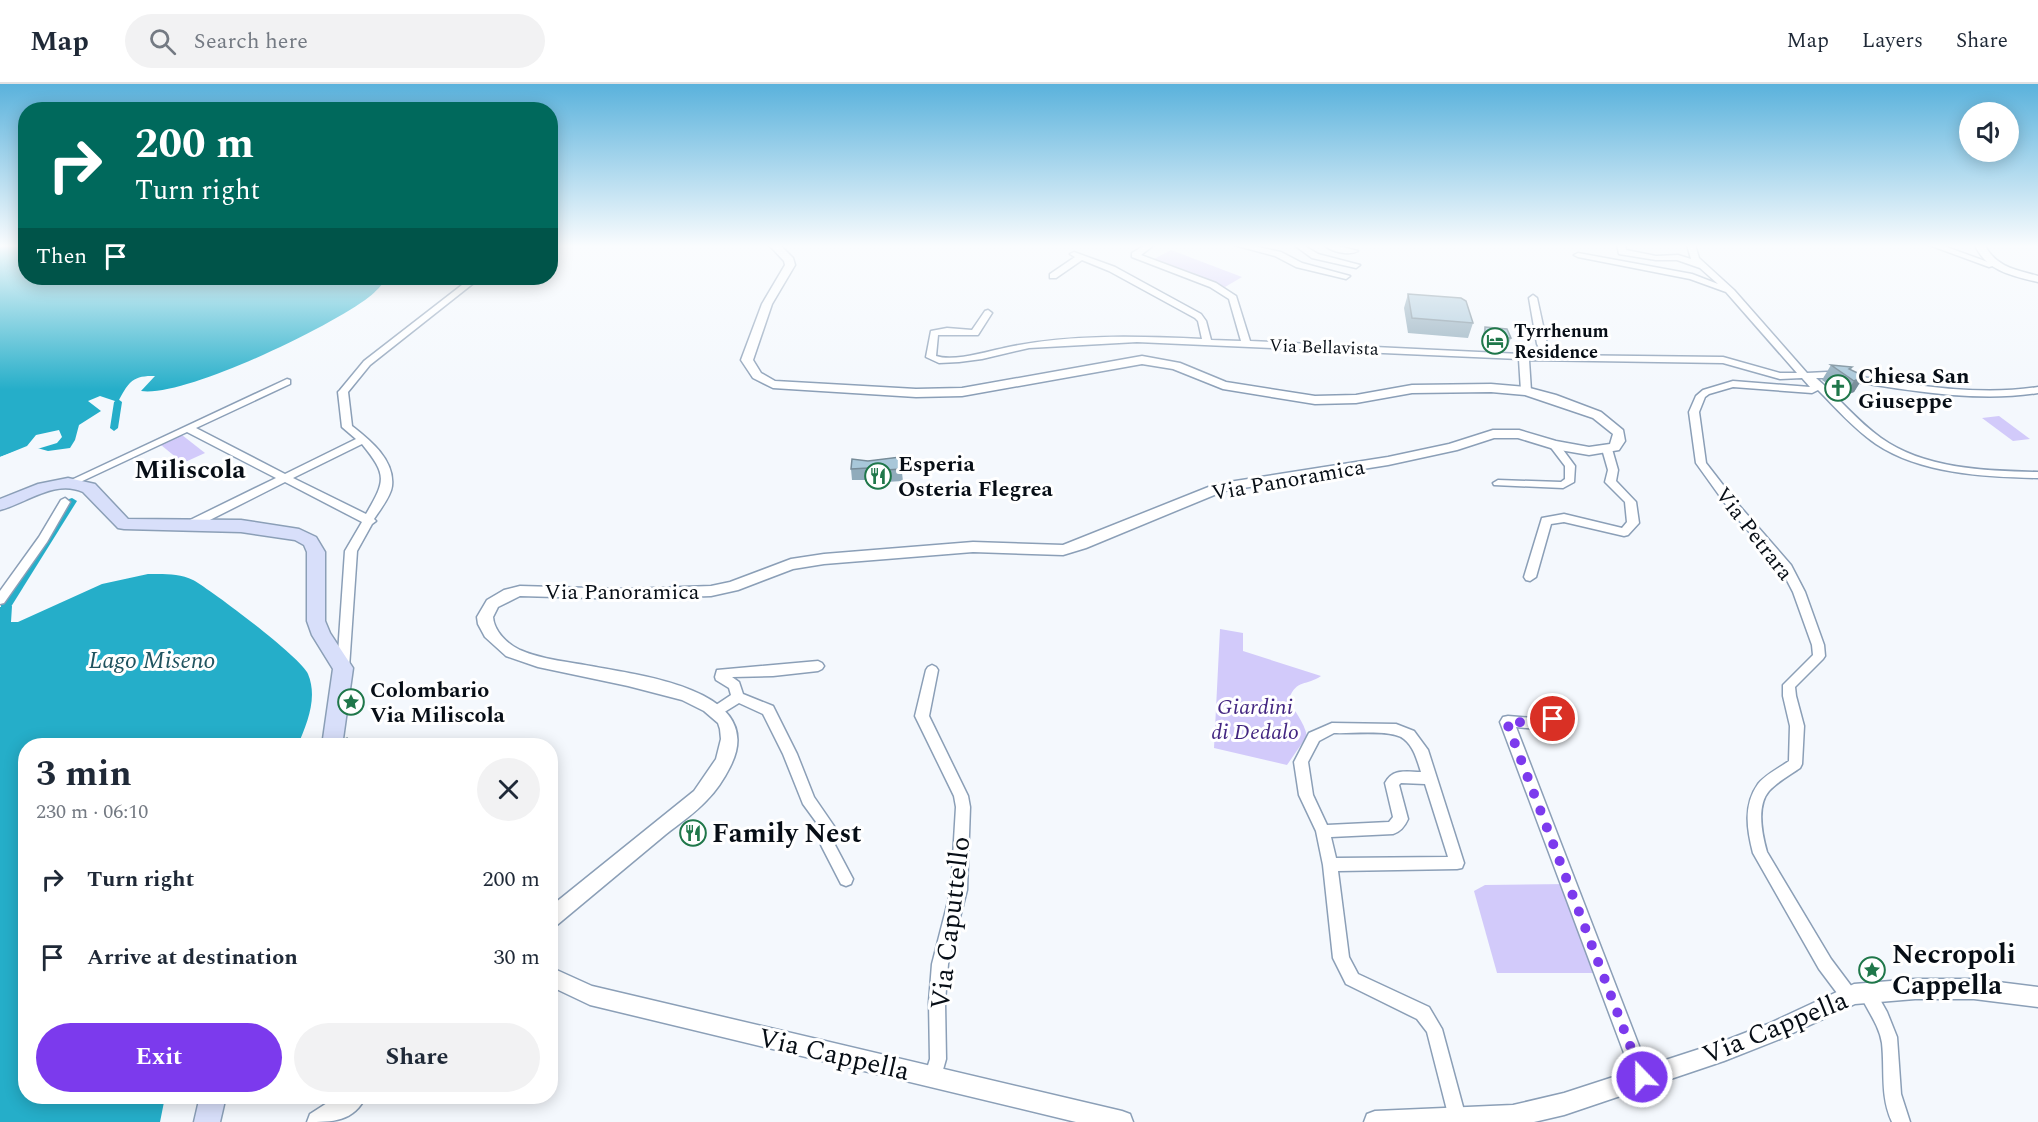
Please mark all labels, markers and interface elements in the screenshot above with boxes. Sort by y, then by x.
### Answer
search box [125,14,545,68]
text: Map [30,20,89,63]
icon: search [146,25,179,58]
text: Search here [194,25,308,58]
text: Map [1787,25,1829,57]
text: Layers [1862,25,1923,57]
text: Share [1956,25,2008,57]
map controls [1959,102,2019,162]
button: sound [1959,102,2019,162]
text: 200 m [135,113,254,176]
icon: right [36,126,114,204]
text: Turn right [135,170,260,212]
text: Then [36,240,87,273]
icon: arrive [99,240,132,273]
place label: Tyrrhenum Residence [1514,318,1609,366]
hotel icon: Tyrrhenum Residence [1480,326,1510,356]
street label: Via Bellavista [1269,332,1379,363]
place label: Chiesa San Giuseppe [1858,360,1970,418]
church icon: Chiesa San Giuseppe [1823,373,1853,403]
place label: Esperia Osteria Flegrea [898,448,1054,506]
district label: Miliscola [134,450,246,490]
street label: Via Panoramica [1209,451,1368,510]
restaurant icon: Esperia Osteria Flegrea [863,461,893,491]
street label: Via Petrara [1707,480,1801,588]
street label: Via Panoramica [544,576,700,609]
water label: Lago Miseno [88,643,216,679]
place label: Colombario Via Miliscola [370,674,506,732]
place icon: Colombario Via Miliscola [336,687,366,717]
park label: Giardini di Dedalo [1211,691,1299,749]
pin [1527,693,1578,744]
icon: arrive [1536,702,1569,735]
text: 3 min [36,747,132,802]
button: close [477,758,540,821]
text: 230 m · 06:10 [36,797,148,827]
place label: Family Nest [712,813,862,855]
restaurant icon: Family Nest [678,818,708,848]
street label: Via Caputtello [920,834,982,1012]
icon: right [36,863,69,896]
text: Turn right [87,863,194,896]
text: 200 m [483,863,540,896]
place label: Necropoli Cappella [1892,934,2016,1007]
icon: arrive [36,941,69,974]
text: Arrive at destination [87,941,298,974]
text: 30 m [494,941,540,974]
place icon: Necropoli Cappella [1857,955,1887,985]
street label: Via Cappella [1696,980,1855,1076]
street label: Via Cappella [754,1017,914,1093]
button: Exit [36,1023,282,1092]
button: Share [294,1023,540,1092]
position arrow [1610,1045,1674,1109]

